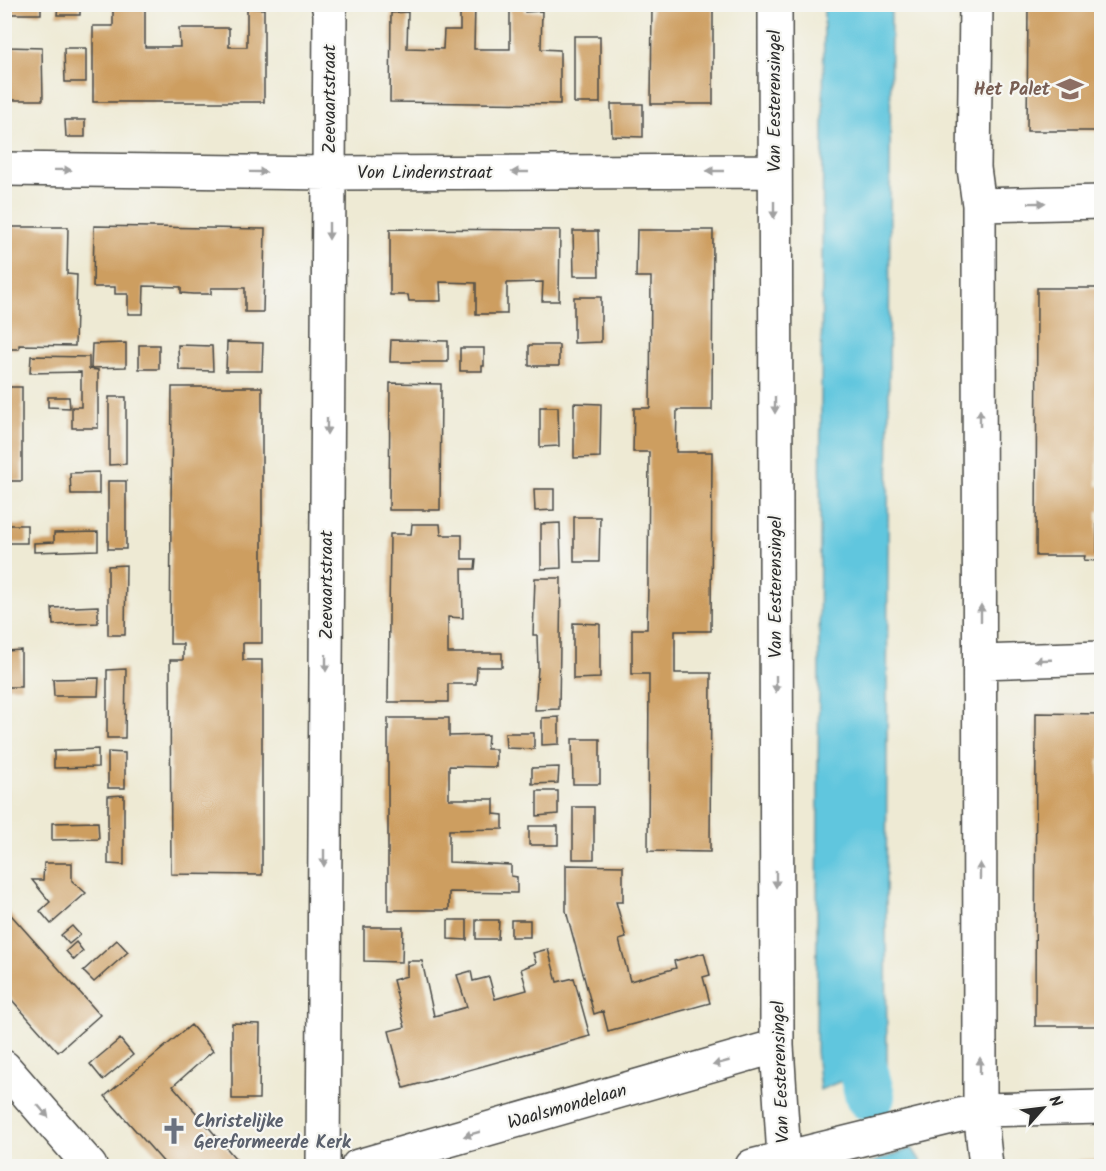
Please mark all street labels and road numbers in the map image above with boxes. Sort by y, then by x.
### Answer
street label: Van Eesterensingel [761,29,790,172]
street label: Zeevaartstraat [316,43,345,154]
street label: Von Lindernstraat [357,159,494,188]
street label: Van Eesterensingel [762,515,791,658]
street label: Zeevaartstraat [313,529,342,640]
street label: Van Eesterensingel [765,1000,798,1144]
street label: Waalsmondelaan [504,1077,631,1138]

